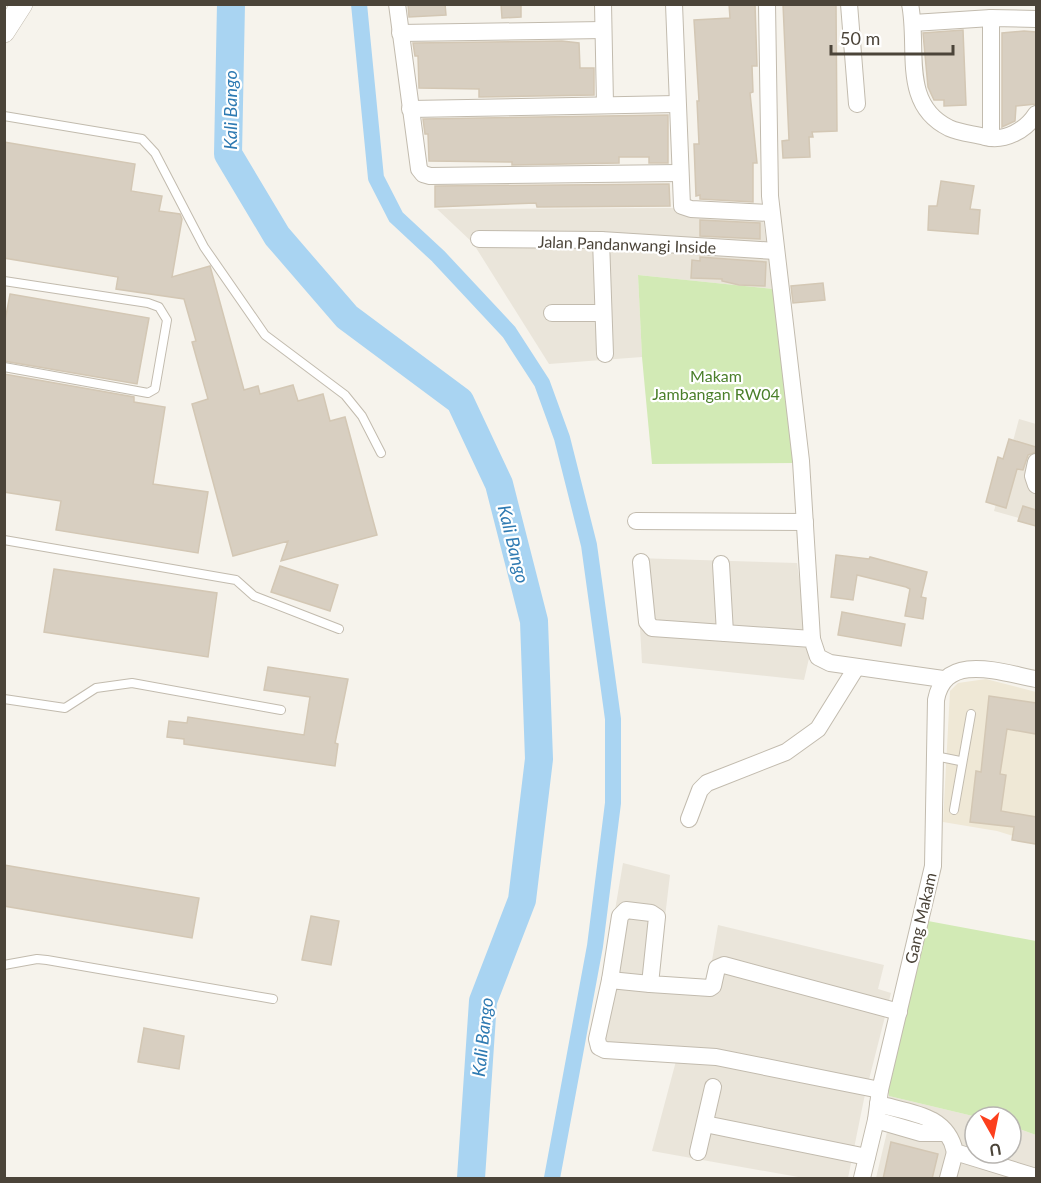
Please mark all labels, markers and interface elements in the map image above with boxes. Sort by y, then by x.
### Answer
scale bar [831,18,952,56]
text: 50 m [840,27,880,49]
water label: Kali Bango [219,70,241,150]
street label: Jalan Pandanwangi Inside [538,231,716,257]
park label: Makam Jambangan RW04 [652,366,780,403]
water label: Kali Bango [494,503,534,585]
street label: Gang Makam [900,871,940,965]
water label: Kali Bango [467,996,497,1078]
north arrow [963,1105,1023,1165]
text: U [988,1140,1003,1161]

